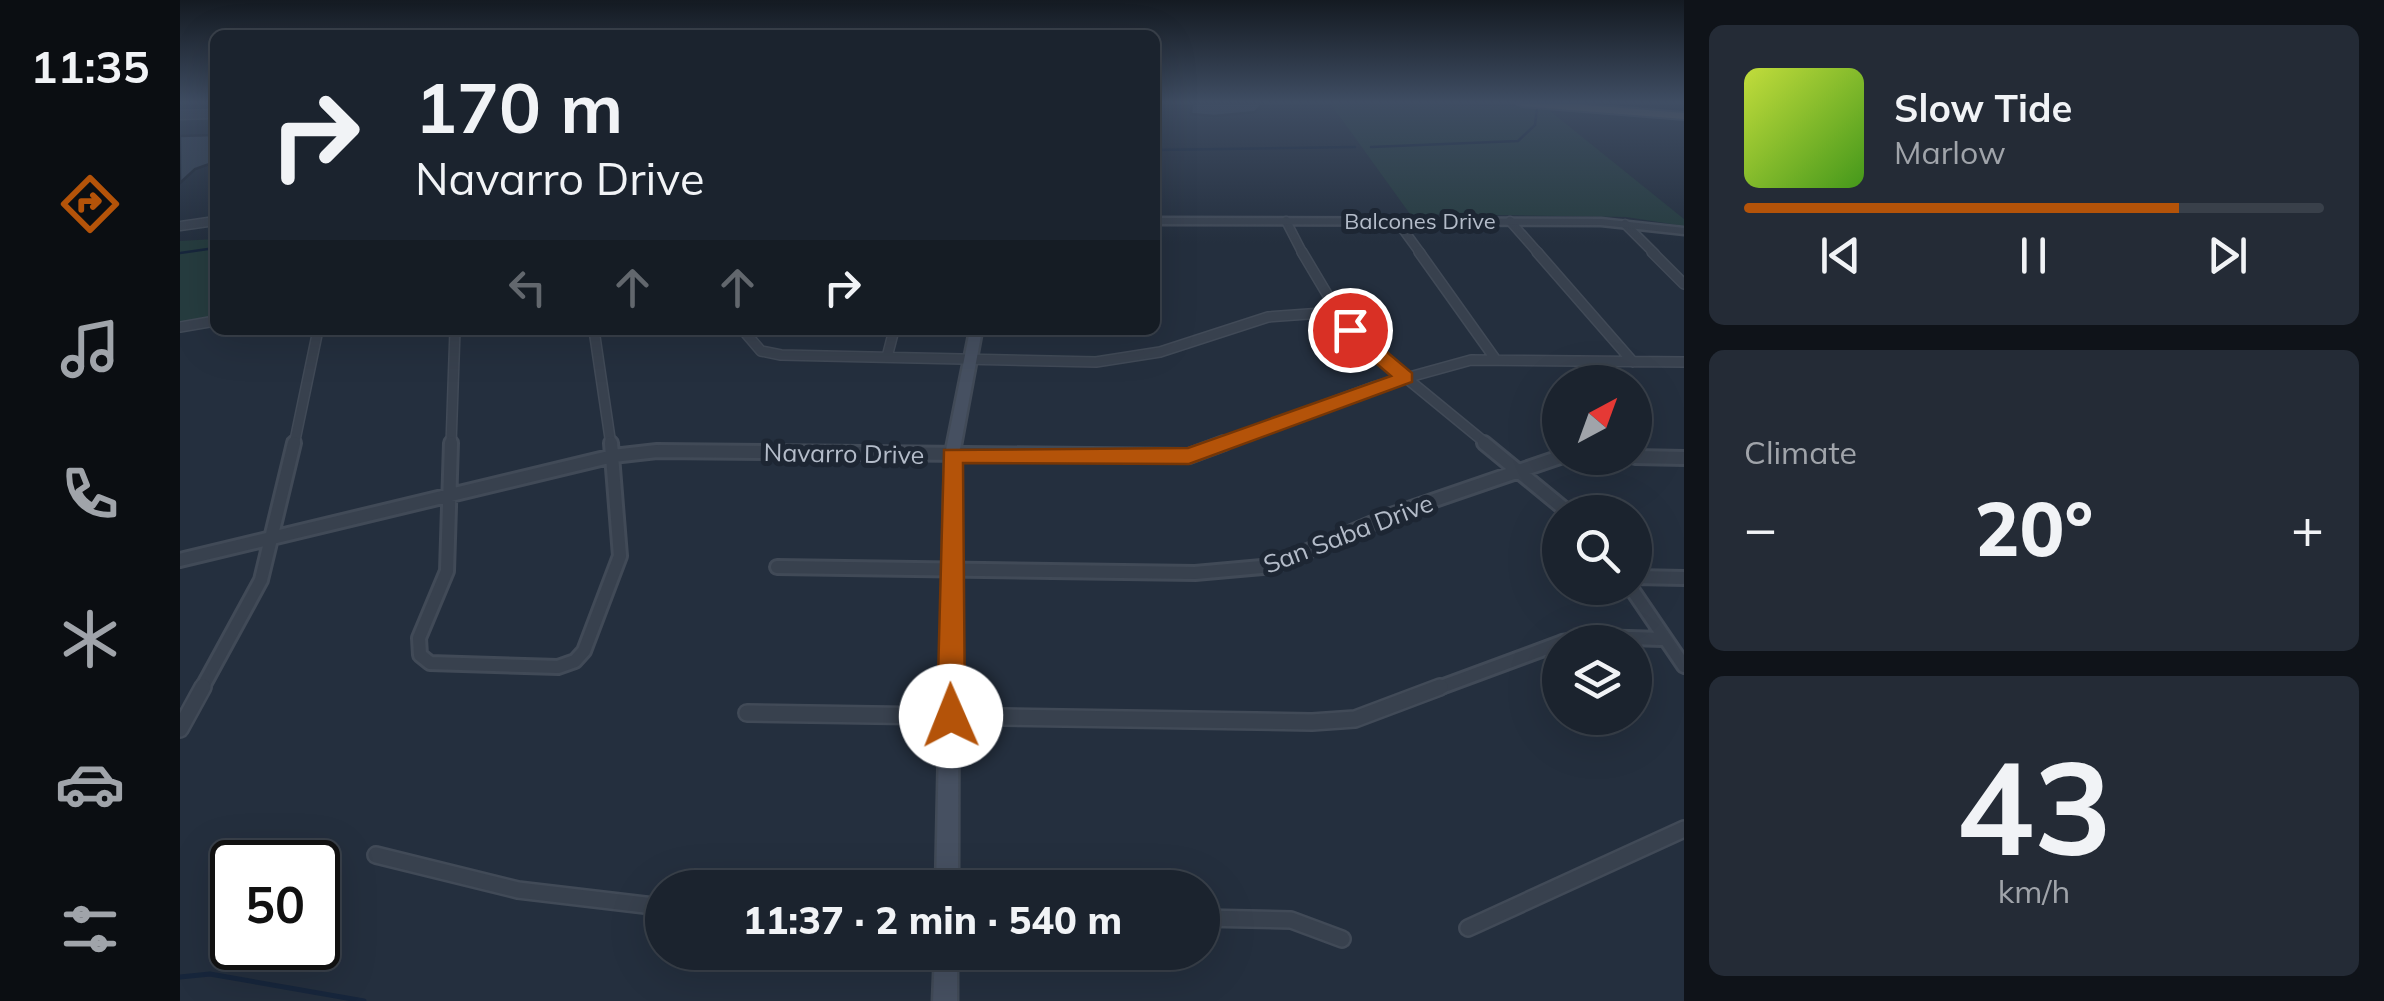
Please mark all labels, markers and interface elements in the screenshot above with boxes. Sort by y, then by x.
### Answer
text: 11:35 [30,38,150,94]
text: 170 m [415,63,623,151]
icon: right [250,70,380,200]
text: Slow Tide [1894,84,2072,132]
text: Marlow [1894,132,2006,172]
text: Navarro Drive [415,150,704,206]
icon: directions [55,169,125,239]
street label: Balcones Drive [1344,207,1496,235]
icon: previous [1813,228,1868,283]
icon: pause [2006,228,2061,283]
icon: next [2200,228,2255,283]
icon: left [500,260,555,315]
icon: ahead [605,260,660,315]
icon: ahead [710,260,765,315]
icon: right [815,260,870,315]
pin [1308,288,1393,373]
icon: arrive [1323,303,1378,358]
icon: music [55,314,125,384]
north arrow [1542,365,1652,475]
map controls [1542,365,1652,735]
text: Climate [1744,432,1857,472]
street label: Navarro Drive [763,436,925,470]
icon: phone [55,459,125,529]
text: 20° [1975,481,2093,575]
street label: San Saba Drive [1259,486,1437,580]
text: − [1744,493,1777,562]
text: + [2291,493,2324,562]
button: search [1542,495,1652,605]
icon: climate [55,604,125,674]
button: layers [1542,625,1652,735]
position arrow [899,664,1003,768]
text: 43 [1956,724,2112,888]
icon: car [55,749,125,819]
speed limit sign: 50 [210,840,340,970]
text: km/h [1998,871,2070,911]
icon: filters [55,894,125,964]
text: 11:37 · 2 min · 540 m [743,896,1122,944]

